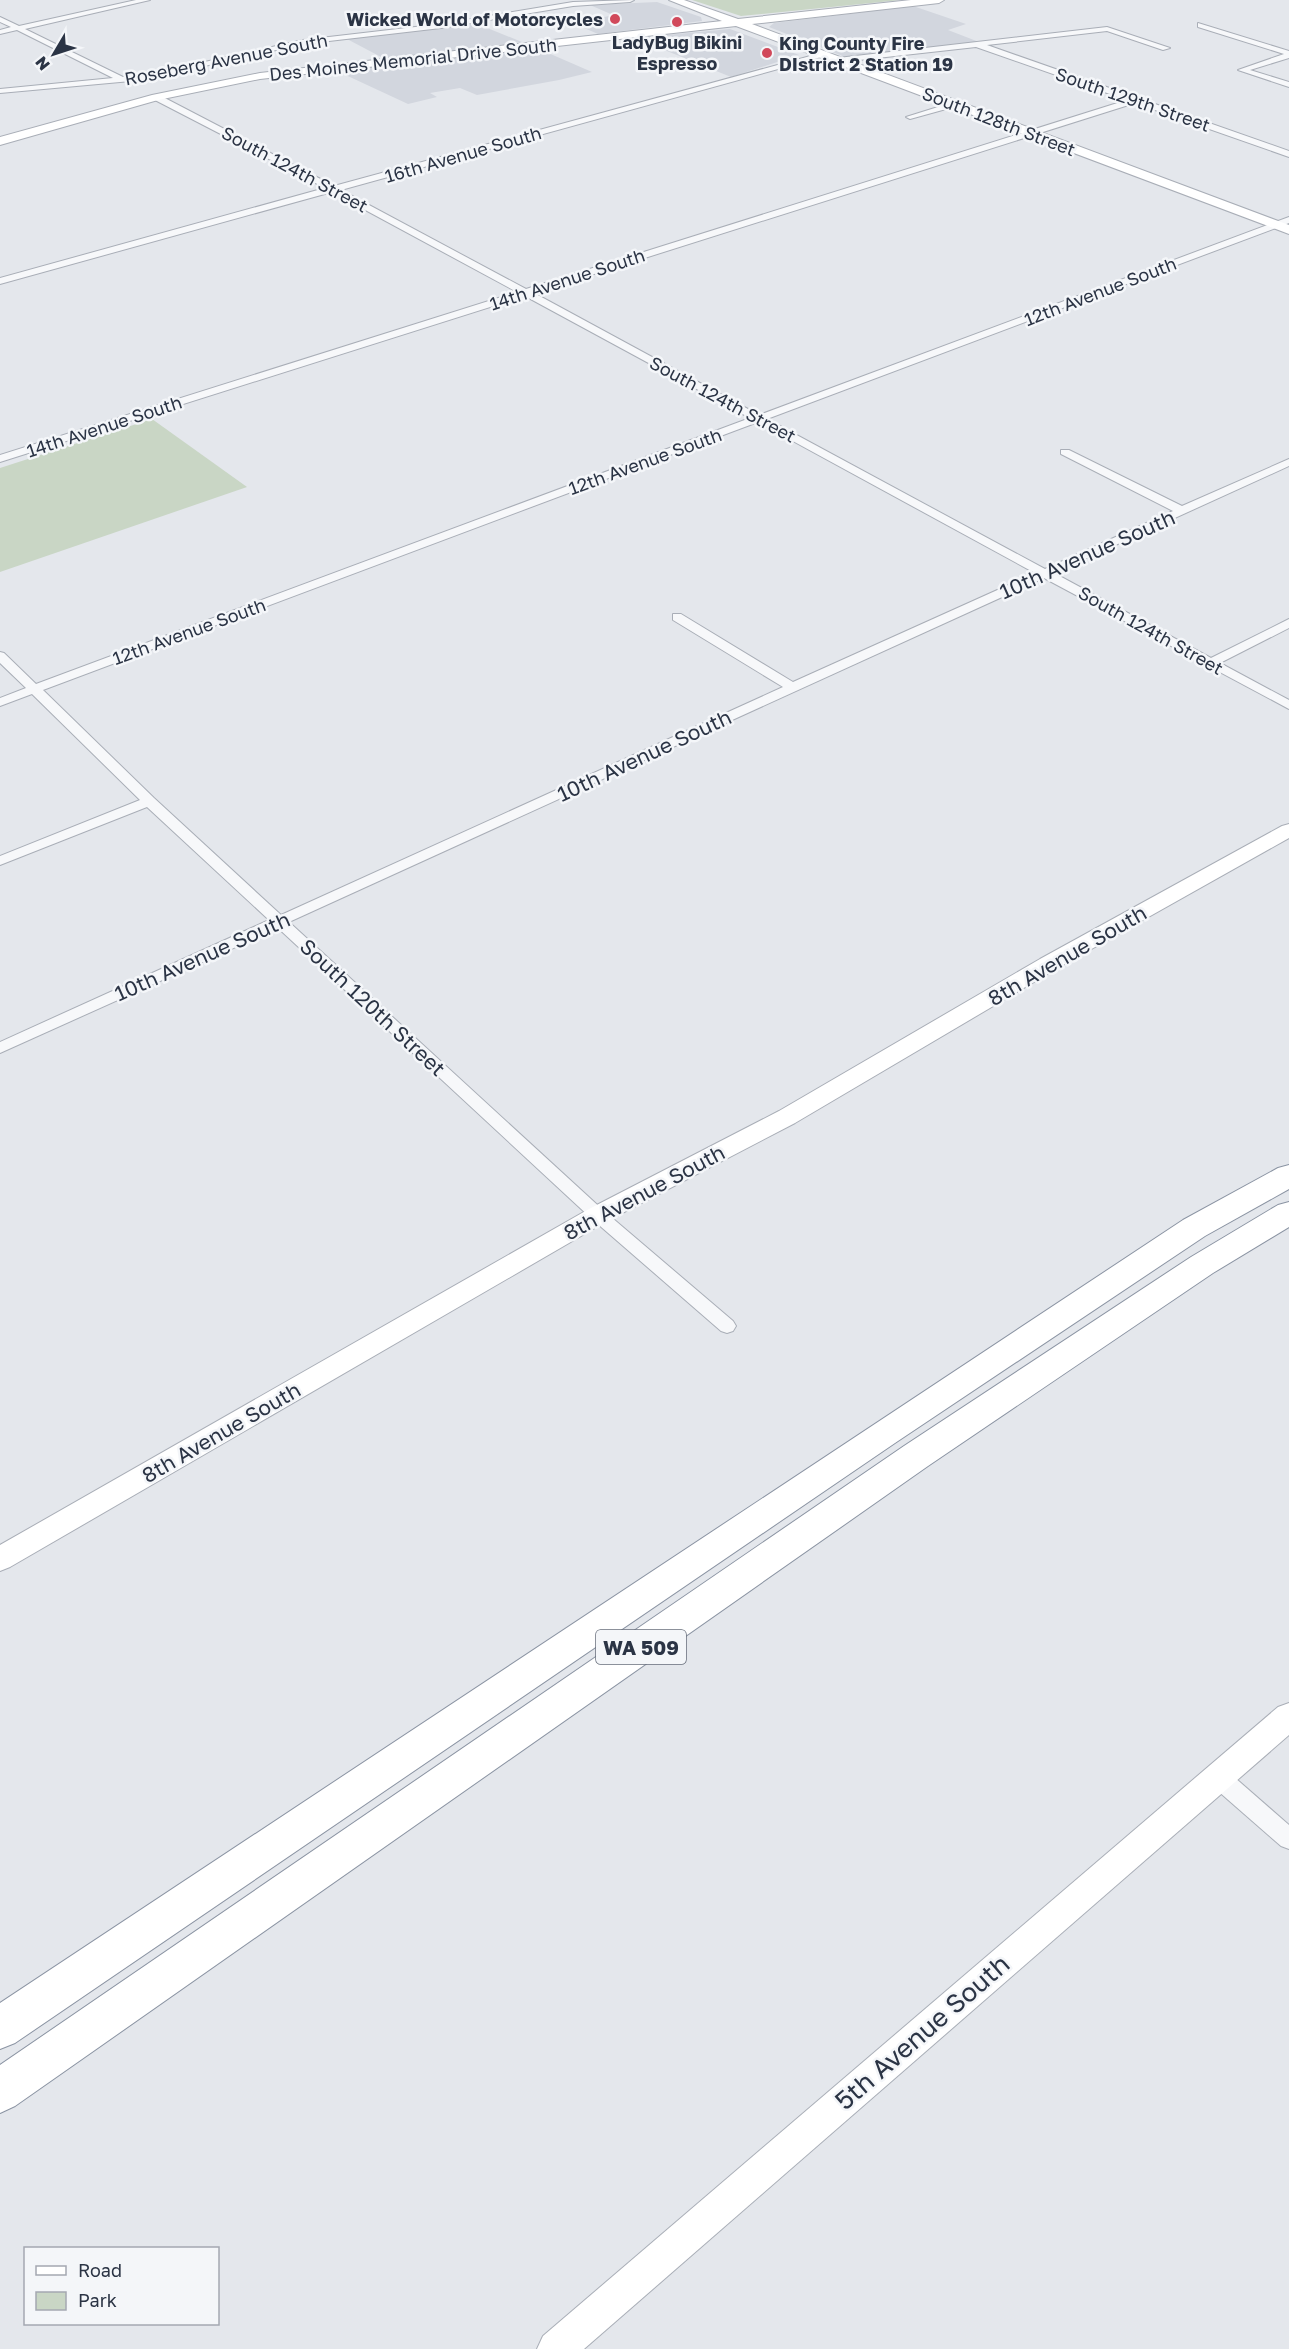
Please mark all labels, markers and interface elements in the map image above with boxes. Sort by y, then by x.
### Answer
place label: Wicked World of Motorcycles [346,8,603,30]
marker: Wicked World of Motorcycles [608,12,622,26]
marker: LadyBug Bikini Espresso [670,15,684,29]
north arrow [24,24,84,84]
street label: Roseberg Avenue South [123,29,329,89]
place label: LadyBug Bikini Espresso [612,31,742,74]
place label: King County Fire DIstrict 2 Station 19 [779,32,953,75]
street label: Des Moines Memorial Drive South [268,33,558,85]
marker: King County Fire DIstrict 2 Station 19 [760,46,774,60]
text: N [31,52,54,74]
street label: South 129th Street [1053,62,1213,136]
street label: South 128th Street [919,82,1079,160]
street label: South 124th Street [218,121,372,217]
street label: 16th Avenue South [382,121,544,187]
street label: 14th Avenue South [487,244,647,314]
street label: 12th Avenue South [1021,252,1179,330]
street label: South 124th Street [646,351,800,447]
street label: 14th Avenue South [24,391,184,461]
street label: 12th Avenue South [565,423,725,499]
street label: 10th Avenue South [995,504,1179,604]
street label: South 124th Street [1075,581,1227,679]
street label: 12th Avenue South [109,593,269,669]
street label: 10th Avenue South [553,703,735,807]
street label: 8th Avenue South [983,899,1151,1011]
street label: 10th Avenue South [110,906,294,1006]
street label: South 120th Street [295,933,451,1081]
street label: 8th Avenue South [559,1139,729,1245]
street label: 8th Avenue South [137,1376,305,1488]
road number: WA 509 [596,1630,686,1664]
street label: 5th Avenue South [829,1948,1015,2116]
legend [24,2247,219,2325]
text: Road [78,2259,122,2281]
text: Park [78,2289,117,2311]

